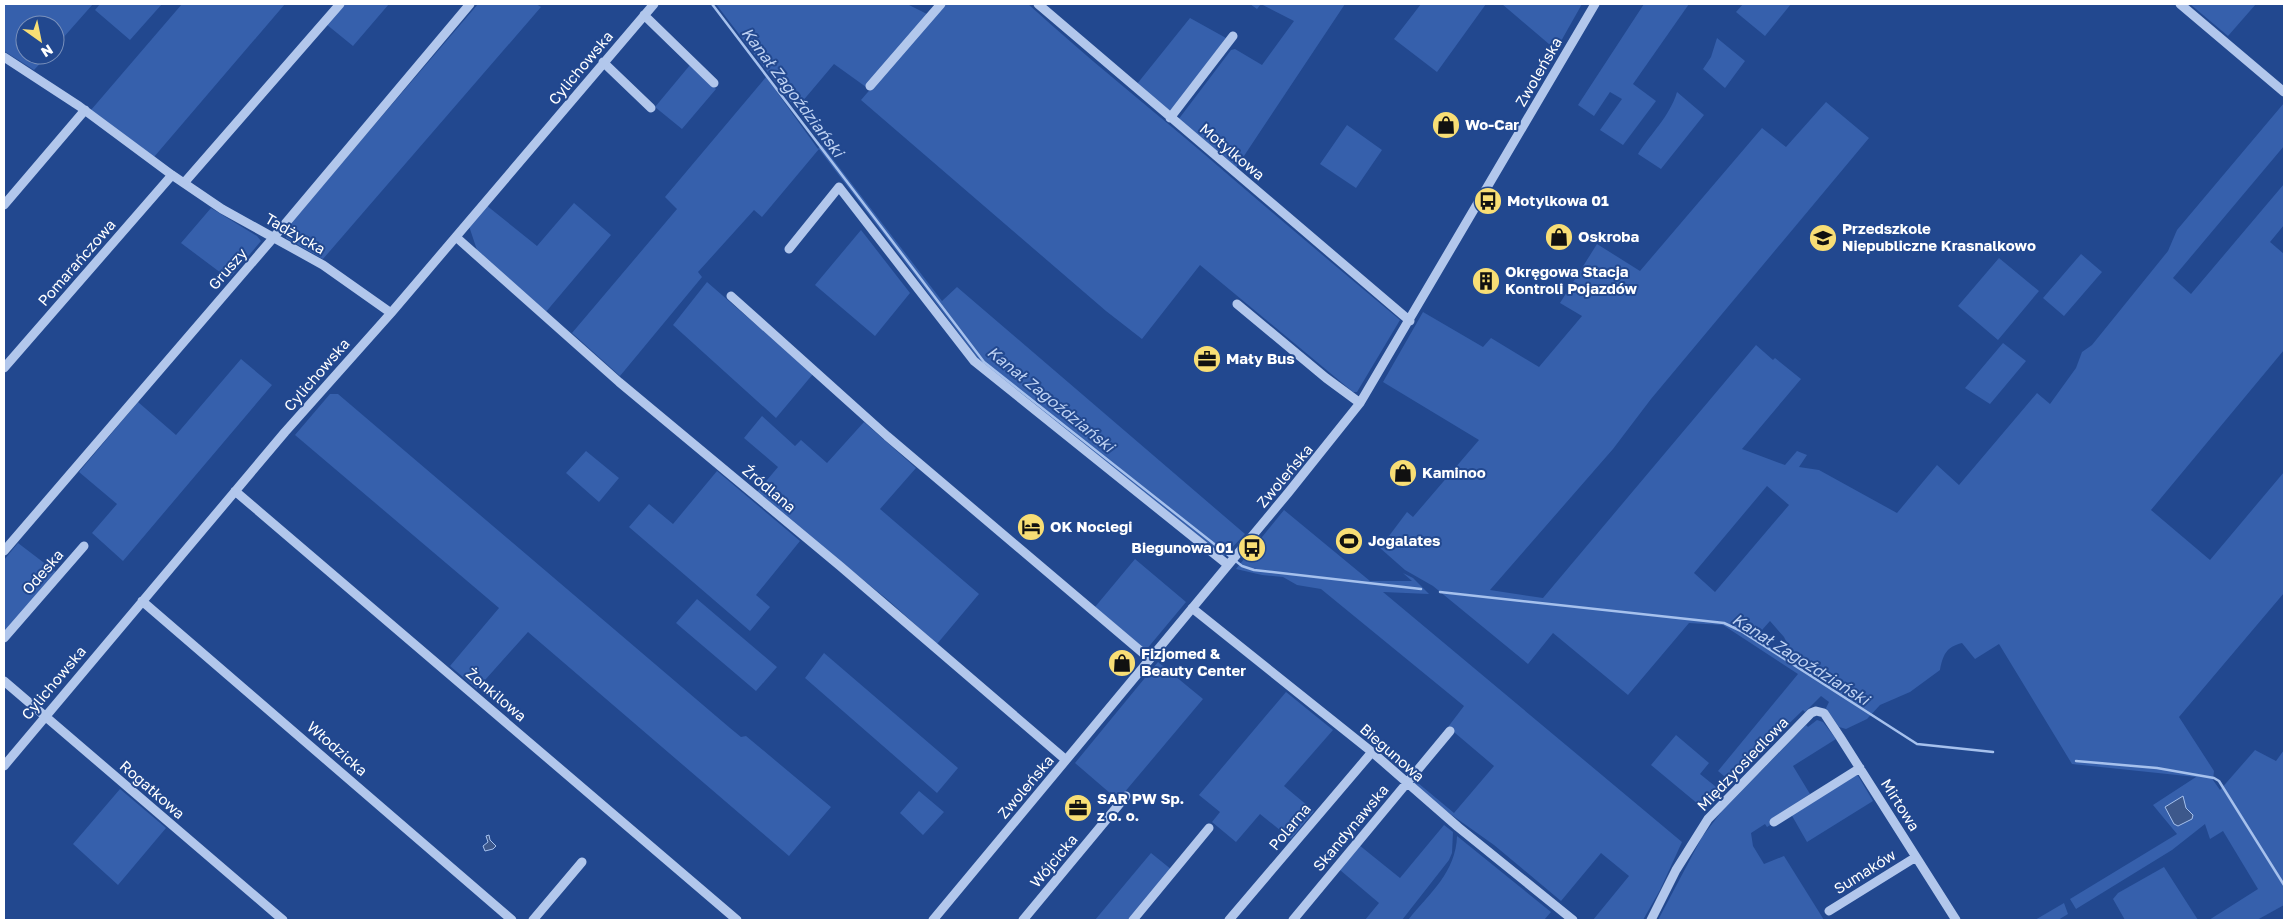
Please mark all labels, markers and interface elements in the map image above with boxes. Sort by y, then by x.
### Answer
north arrow [15,15,65,65]
water label: Kanał Zagoździański [738,23,849,162]
street label: Cylichowska [544,27,616,108]
street label: Zwoleńska [1511,34,1565,109]
text: N [38,41,56,61]
shop icon: Wo-Car [1431,110,1461,140]
place label: Wo-Car [1465,115,1519,133]
street label: Motylkowa [1197,119,1269,183]
bus stop icon: Motylkowa 01 [1473,186,1503,216]
place label: Motylkowa 01 [1507,191,1609,209]
street label: Tadżycka [262,209,329,258]
street label: Pomarańczowa [34,215,119,309]
place label: Przedszkole Niepubliczne Krasnalkowo [1842,219,2036,254]
shop icon: Oskroba [1544,222,1574,252]
school or university icon: Przedszkole Niepubliczne Krasnalkowo [1808,223,1838,253]
place label: Oskroba [1578,227,1640,245]
street label: Gruszy [204,243,251,293]
place label: Okręgowa Stacja Kontroli Pojazdów [1505,262,1638,297]
building icon: Okręgowa Stacja Kontroli Pojazdów [1471,266,1501,296]
street label: Cylichowska [280,334,353,414]
water label: Kanał Zagoździański [984,342,1120,457]
office icon: Mały Bus [1192,344,1222,374]
place label: Mały Bus [1226,349,1295,367]
street label: Zwoleńska [1253,440,1316,511]
shop icon: Kaminoo [1388,458,1418,488]
street label: Źródlana [739,461,800,516]
place label: Kaminoo [1422,463,1486,481]
hotel icon: OK Noclegi [1016,512,1046,542]
place label: OK Noclegi [1050,517,1132,535]
sports icon: Jogalates [1334,526,1364,556]
place label: Jogalates [1368,531,1440,549]
bus stop icon: Biegunowa 01 [1237,533,1267,563]
place label: Biegunowa 01 [1131,538,1233,556]
street label: Odeska [18,545,67,598]
water label: Kanał Zagoździański [1729,609,1875,710]
street label: Cylichowska [17,642,89,723]
place label: Fizjomed & Beauty Center [1141,644,1246,679]
shop icon: Fizjomed & Beauty Center [1107,648,1137,678]
street label: Żonkilowa [463,664,530,725]
street label: Międzyosiedlowa [1693,713,1792,814]
street label: Włodzicka [304,717,371,779]
street label: Biegunowa [1357,719,1429,785]
street label: Zwoleńska [994,751,1057,822]
street label: Rogatkowa [117,756,189,822]
street label: Mirtowa [1878,775,1924,834]
street label: Skandynawska [1309,780,1392,874]
place label: SAR PW Sp. z o. o. [1097,789,1184,824]
office icon: SAR PW Sp. z o. o. [1063,793,1093,823]
street label: Polarna [1264,799,1314,853]
street label: Wójcicka [1026,830,1081,891]
street label: Sumaków [1830,845,1899,897]

